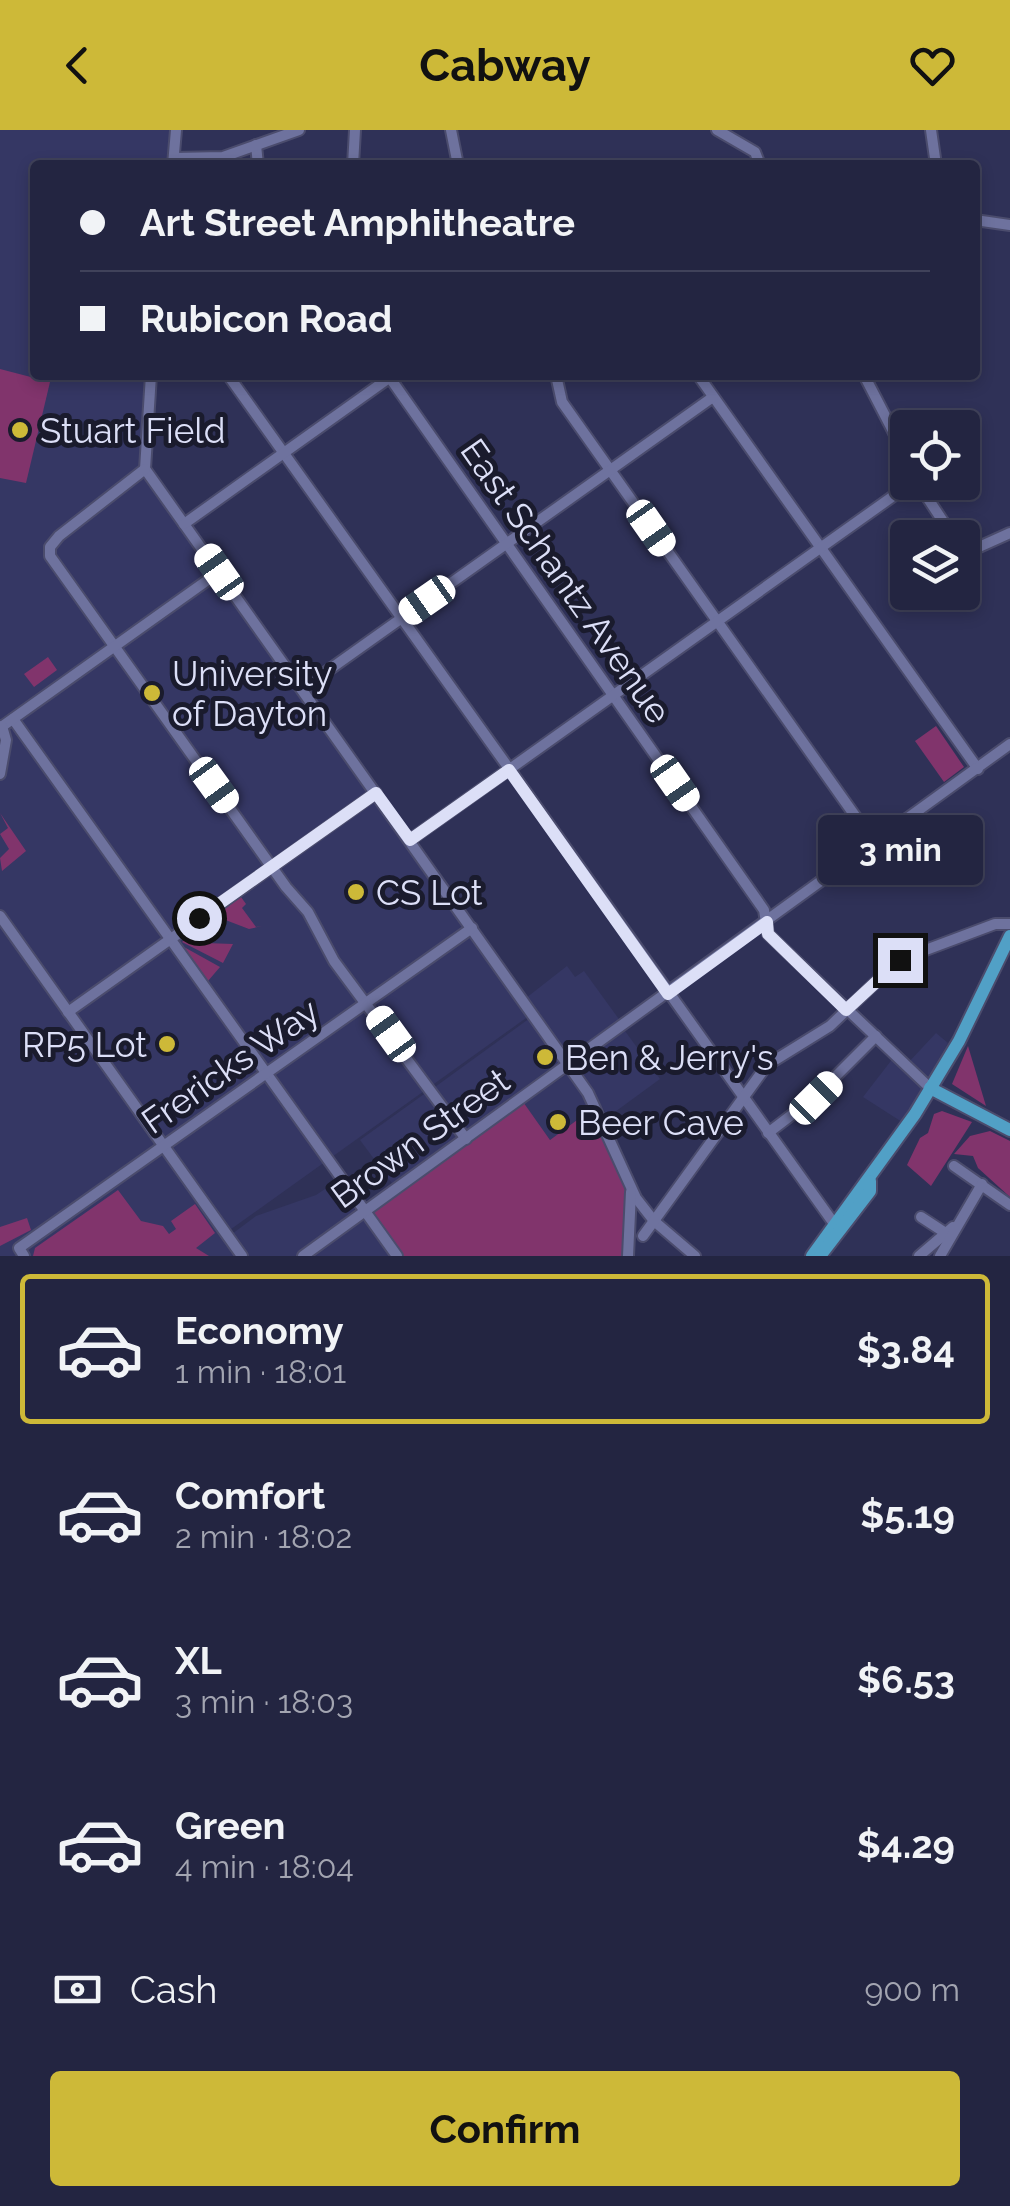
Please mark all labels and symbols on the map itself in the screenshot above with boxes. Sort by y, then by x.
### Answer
place label: Stuart Field [40,410,226,451]
marker: Stuart Field [9,419,31,441]
street label: East Schantz Avenue [452,431,680,731]
car [622,495,680,561]
car [190,539,248,605]
car [394,571,460,629]
place label: University of Dayton [172,653,332,734]
marker: University of Dayton [141,682,163,704]
car [646,750,704,816]
car [184,752,244,818]
callout: 3 min [818,815,982,885]
place label: CS Lot [376,872,483,913]
marker: CS Lot [345,881,367,903]
route start [177,896,222,941]
route end [878,938,923,983]
street label: Frericks Way [134,990,326,1142]
car [361,1001,421,1067]
place label: RP5 Lot [22,1024,147,1065]
marker: RP5 Lot [156,1033,178,1055]
place label: Ben & Jerry's [565,1037,774,1078]
marker: Ben & Jerry's [534,1046,556,1068]
street label: Brown Street [323,1060,517,1216]
car [784,1066,848,1130]
place label: Beer Cave [578,1102,744,1143]
marker: Beer Cave [547,1111,569,1133]

